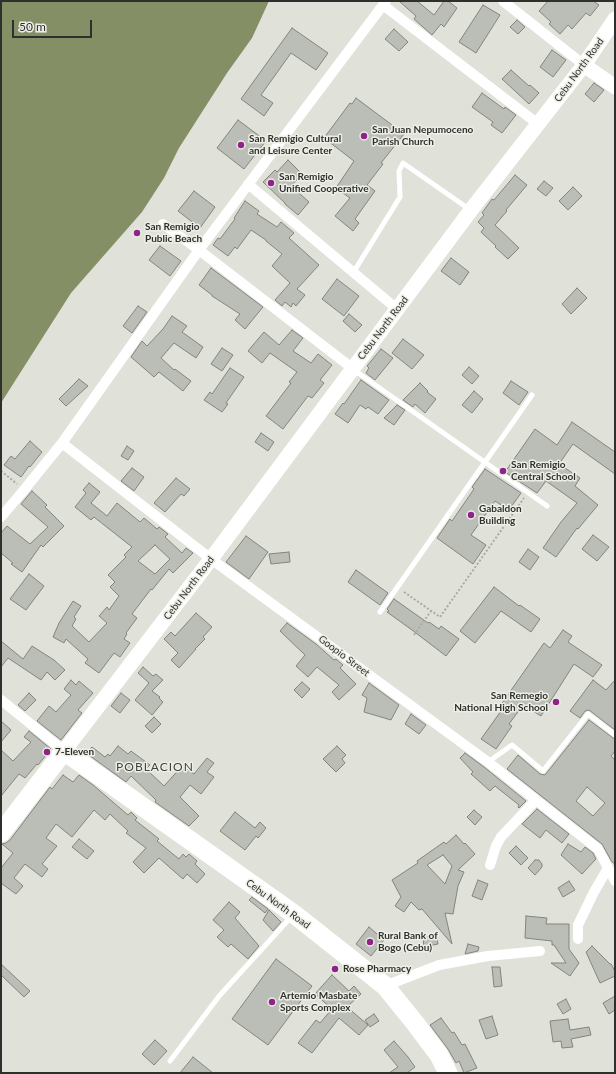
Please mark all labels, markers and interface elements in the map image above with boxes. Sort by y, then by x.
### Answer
scale bar [14,12,94,38]
text: 50 m [19,19,46,34]
street label: Cebu North Road [552,36,606,104]
place label: San Juan Nepumoceno Parish Church [372,124,473,148]
marker: San Juan Nepumoceno Parish Church [359,131,369,141]
place label: San Remigio Cultural and Leisure Center [249,133,341,156]
marker: San Remigio Cultural and Leisure Center [236,140,246,150]
place label: San Remigio Unified Cooperative [279,171,368,194]
marker: San Remigio Unified Cooperative [266,178,276,188]
place label: San Remigio Public Beach [145,221,202,244]
marker: San Remigio Public Beach [132,228,142,238]
street label: Cebu North Road [355,294,411,362]
place label: San Remigio Central School [511,459,576,482]
marker: San Remigio Central School [498,466,508,476]
place label: Gabaldon Building [479,503,522,526]
marker: Gabaldon Building [466,510,476,520]
street label: Cebu North Road [161,554,217,622]
street label: Goopio Street [316,633,372,679]
place label: San Remegio National High School [454,690,548,714]
marker: San Remegio National High School [551,697,561,707]
place label: 7-Eleven [55,746,94,758]
marker: 7-Eleven [42,747,52,757]
district label: POBLACION [116,760,194,774]
street label: Cebu North Road [244,877,312,931]
place label: Rural Bank of Bogo (Cebu) [378,930,438,954]
marker: Rural Bank of Bogo (Cebu) [365,937,375,947]
place label: Rose Pharmacy [343,963,411,975]
marker: Rose Pharmacy [330,964,340,974]
place label: Artemio Masbate Sports Complex [280,990,357,1014]
marker: Artemio Masbate Sports Complex [267,997,277,1007]

